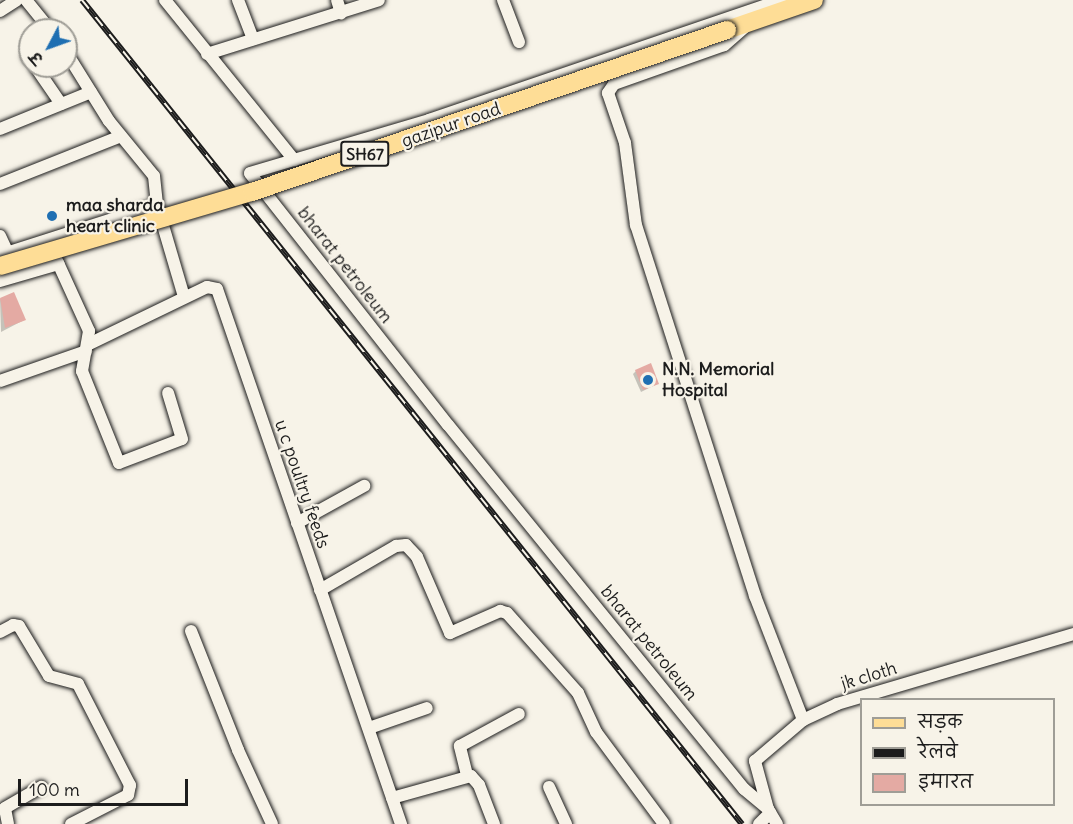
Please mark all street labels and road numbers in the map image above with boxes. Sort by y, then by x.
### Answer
street label: gazipur road [399,98,503,152]
road number: SH67 [340,141,391,167]
street label: bharat petroleum [293,203,397,327]
street label: u c poultry feeds [270,417,334,551]
street label: bharat petroleum [596,581,702,705]
street label: jk cloth [839,657,899,695]

